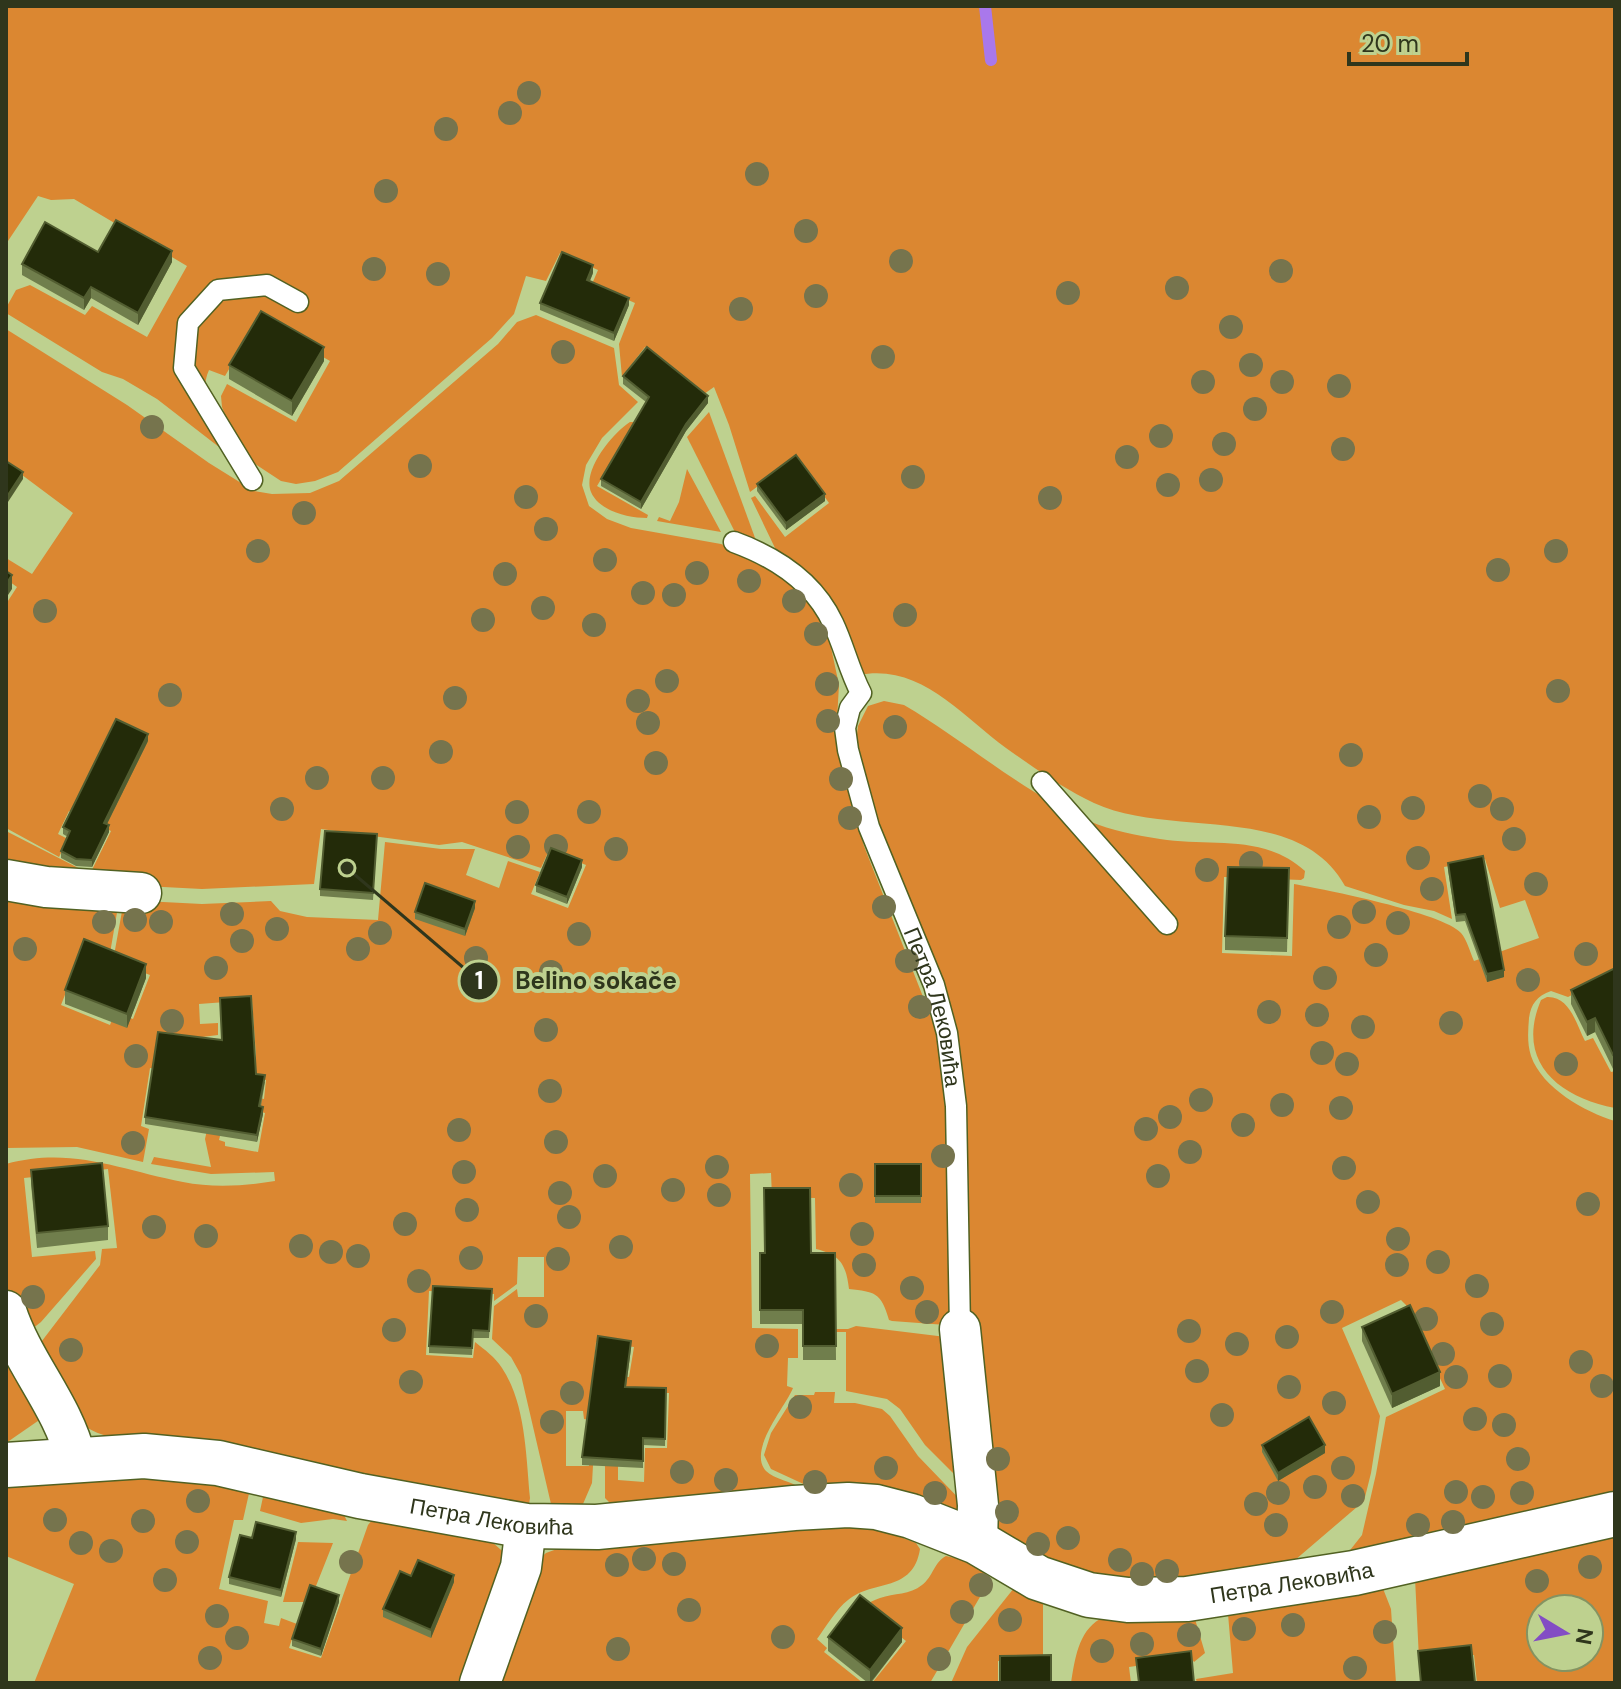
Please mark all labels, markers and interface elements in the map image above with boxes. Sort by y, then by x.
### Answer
scale bar [1349,16,1467,66]
text: 20 m [1361,28,1419,59]
street label: Петра Лековића [897,923,968,1089]
callout: Belino sokače [459,957,693,1005]
text: 1 [475,965,483,996]
text: Belino sokače [515,965,677,996]
street label: Петра Лековића [408,1491,574,1541]
street label: Петра Лековића [1208,1554,1377,1610]
north arrow [1525,1593,1605,1673]
text: N [1569,1626,1600,1647]

